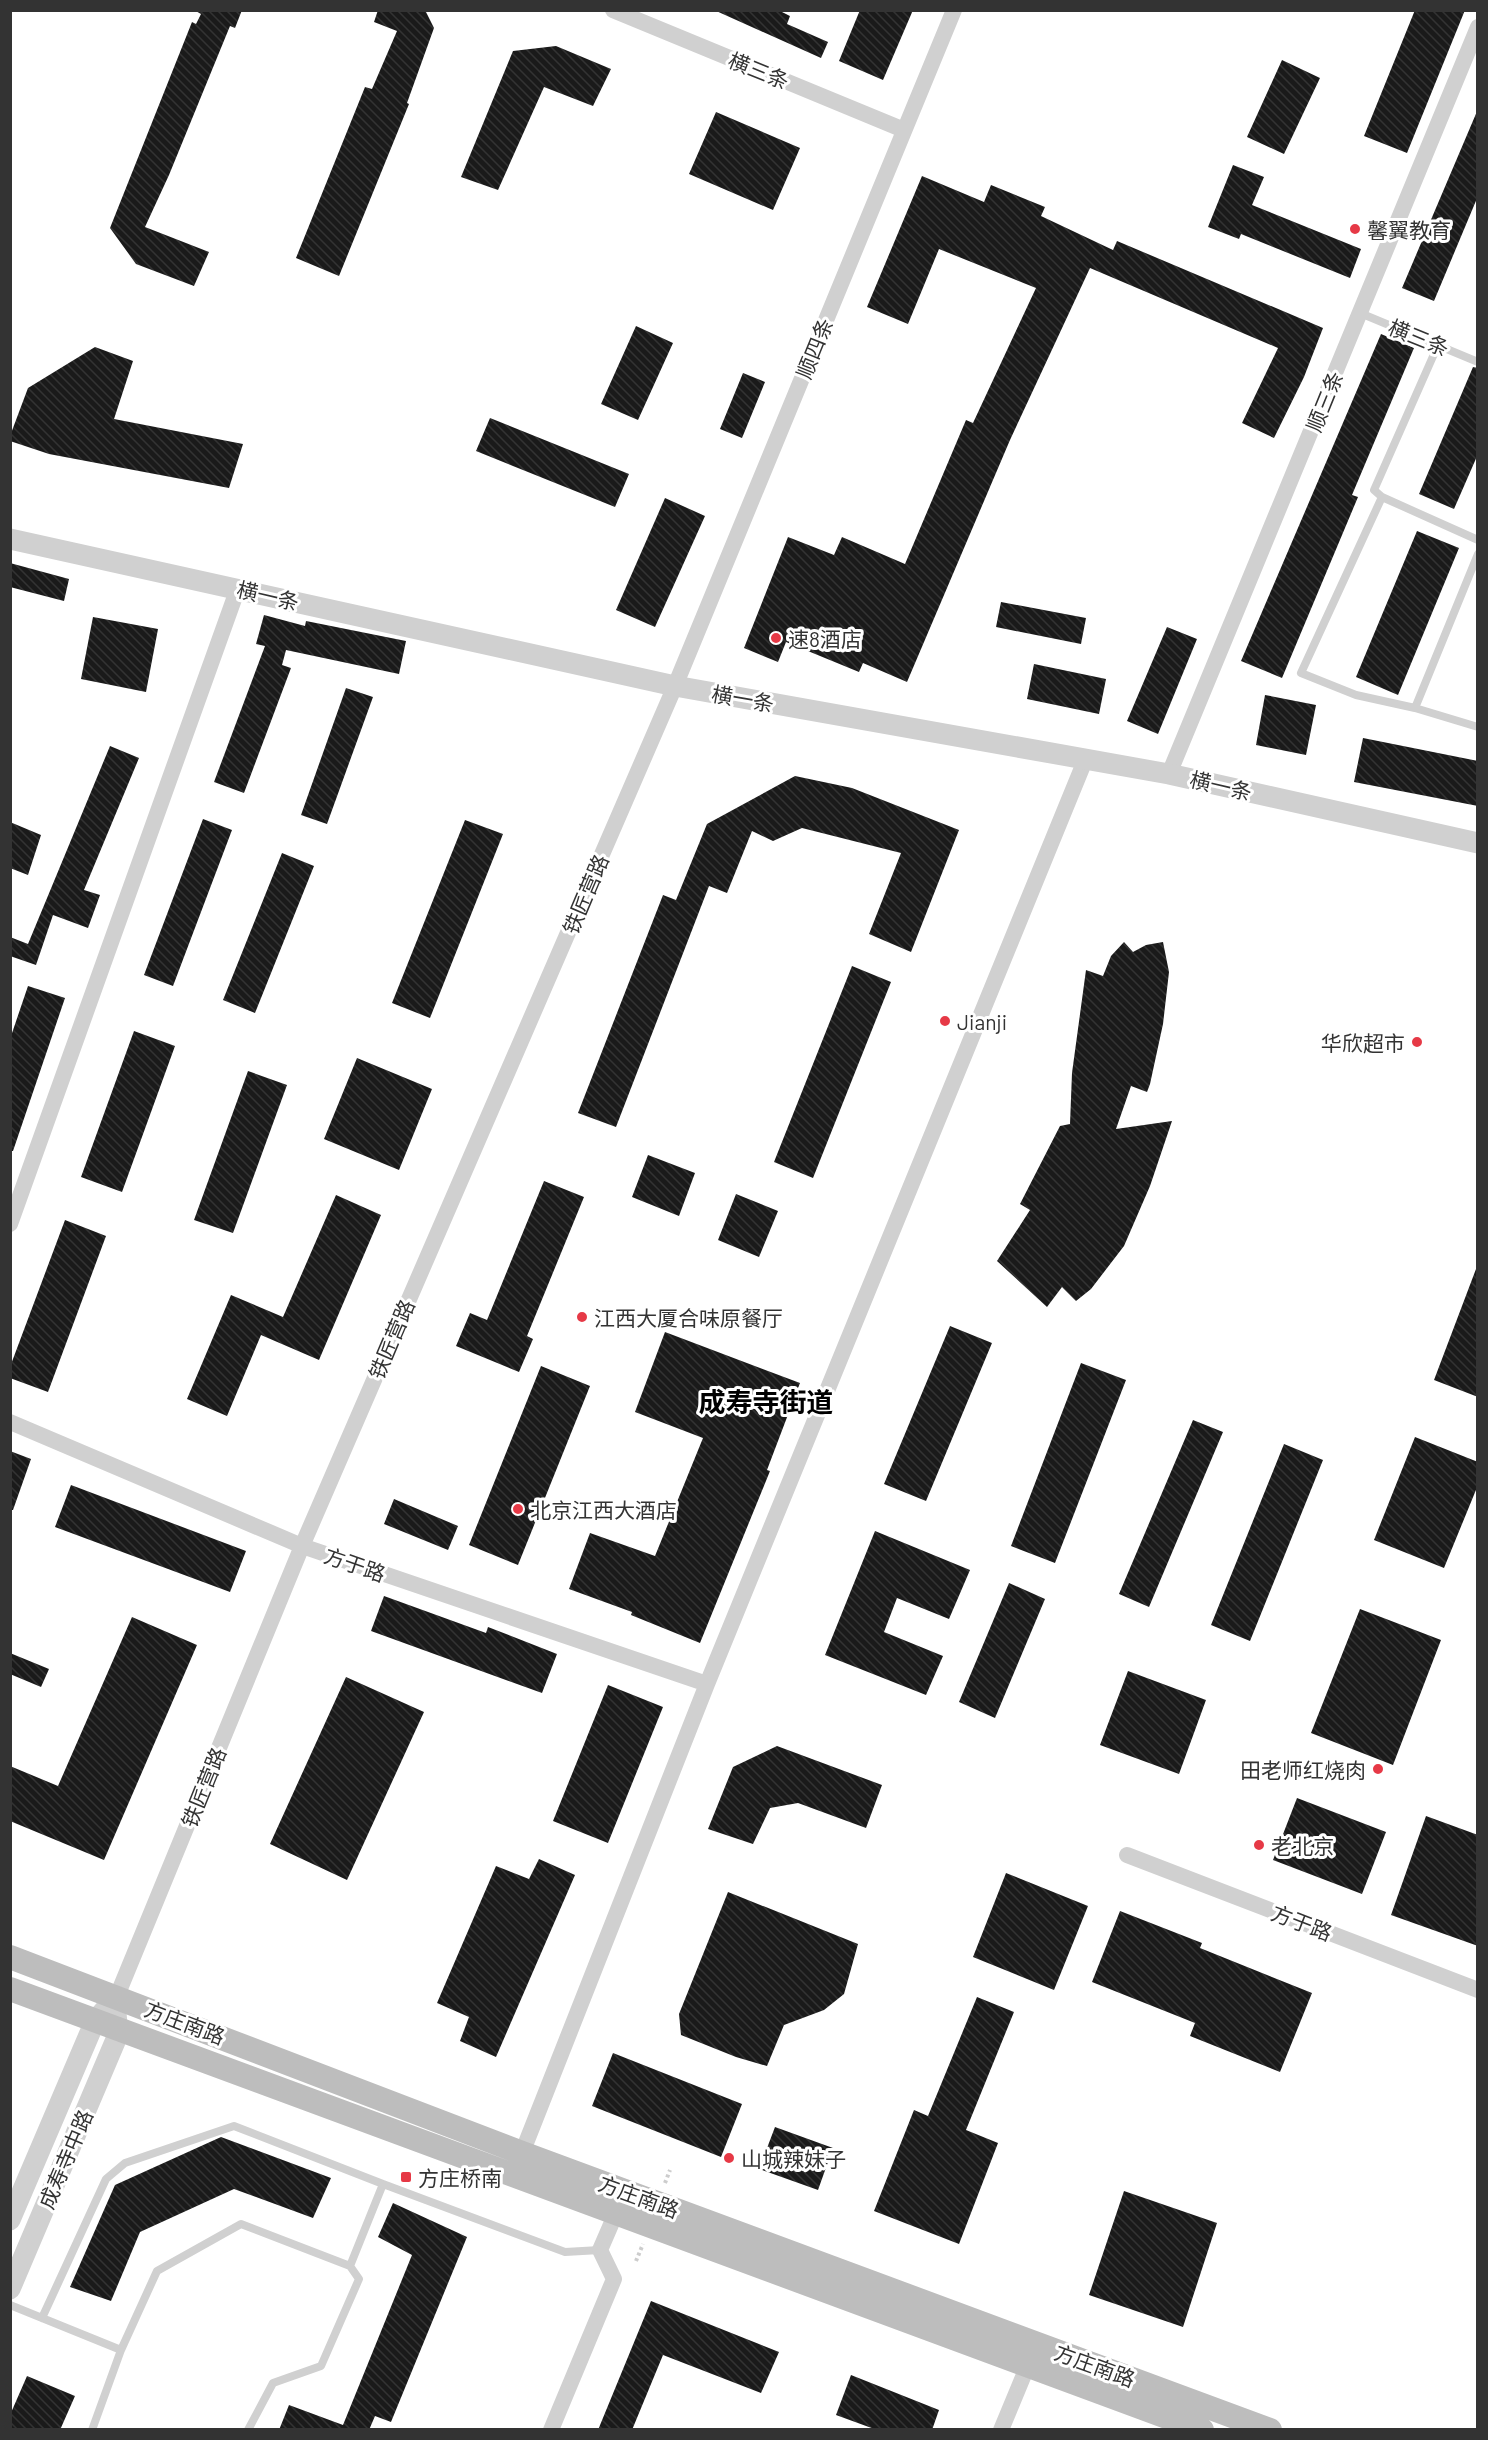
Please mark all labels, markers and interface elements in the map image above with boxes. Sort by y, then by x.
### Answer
street label: 横三条 [725,47,793,93]
place label: 馨翼教育 [1367,217,1451,242]
marker: 馨翼教育 [1348,222,1362,236]
street label: 顺四条 [791,314,837,382]
street label: 横三条 [1385,314,1453,360]
street label: 顺三条 [1301,367,1347,435]
street label: 横一条 [234,576,302,614]
place label: 速8酒店 [788,626,862,651]
marker: 速8酒店 [769,631,783,645]
street label: 横一条 [710,680,776,716]
street label: 横一条 [1187,766,1255,804]
street label: 铁匠营路 [557,850,613,938]
place label: Jianji [957,1009,1007,1034]
marker: Jianji [938,1014,952,1028]
place label: 华欣超市 [1321,1030,1405,1055]
marker: 华欣超市 [1410,1035,1424,1049]
street label: 铁匠营路 [363,1295,419,1383]
place label: 江西大厦合味原餐厅 [594,1305,783,1330]
marker: 江西大厦合味原餐厅 [575,1310,589,1324]
district label: 成寿寺街道 [699,1385,834,1417]
place label: 北京江西大酒店 [530,1497,677,1522]
marker: 北京江西大酒店 [511,1502,525,1516]
street label: 方于路 [321,1542,389,1586]
street label: 铁匠营路 [176,1743,230,1831]
place label: 田老师红烧肉 [1240,1757,1366,1782]
marker: 田老师红烧肉 [1371,1762,1385,1776]
place label: 老北京 [1271,1833,1334,1858]
marker: 老北京 [1252,1838,1266,1852]
street label: 方于路 [1268,1899,1336,1945]
street label: 方庄南路 [141,1995,229,2049]
street label: 成寿寺中路 [33,2106,97,2212]
place label: 山城辣妹子 [741,2146,846,2171]
marker: 山城辣妹子 [722,2151,736,2165]
place label: 方庄桥南 [418,2165,502,2190]
marker: 方庄桥南 [399,2170,413,2184]
street label: 方庄南路 [595,2170,683,2222]
street label: 方庄南路 [1051,2339,1139,2391]

